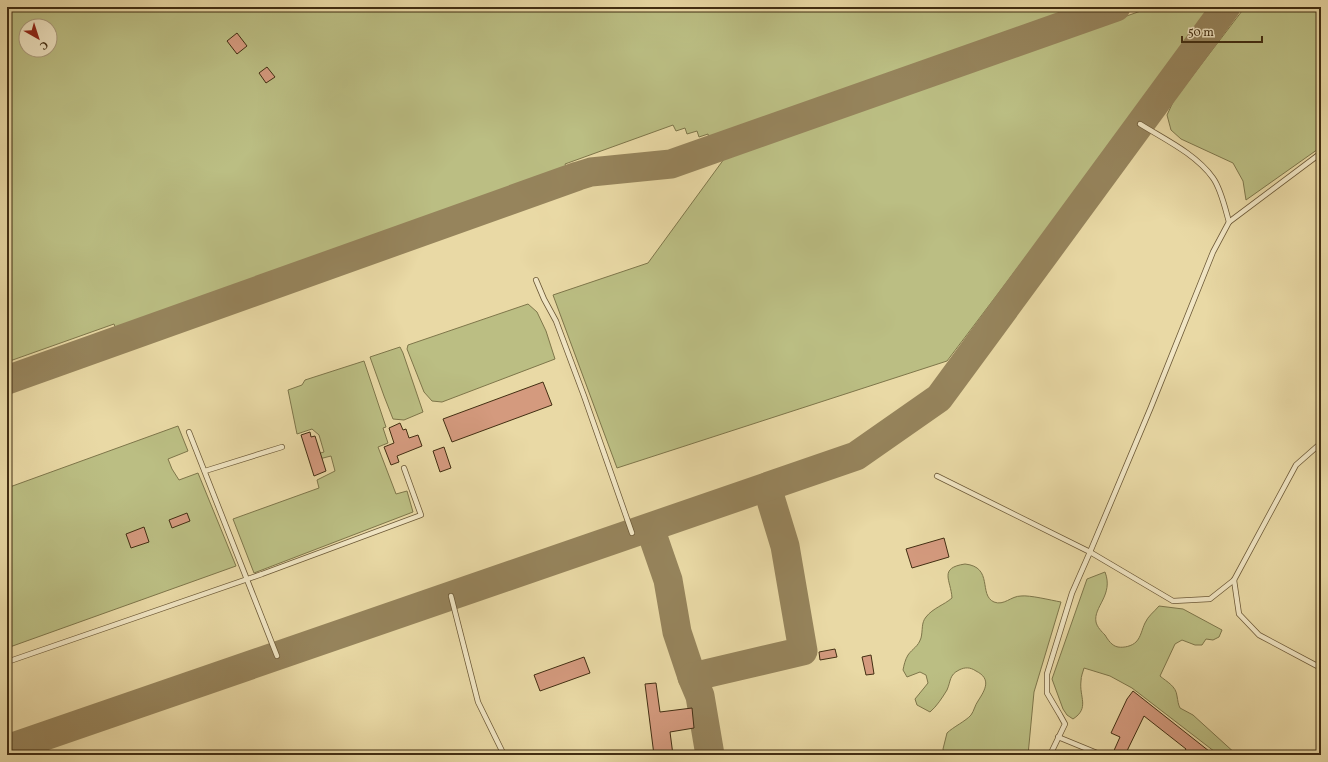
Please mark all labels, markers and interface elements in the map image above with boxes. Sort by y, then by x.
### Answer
north arrow [18,18,58,58]
scale bar [1182,18,1262,44]
text: 50 m [1188,25,1214,41]
text: С [36,37,51,53]

